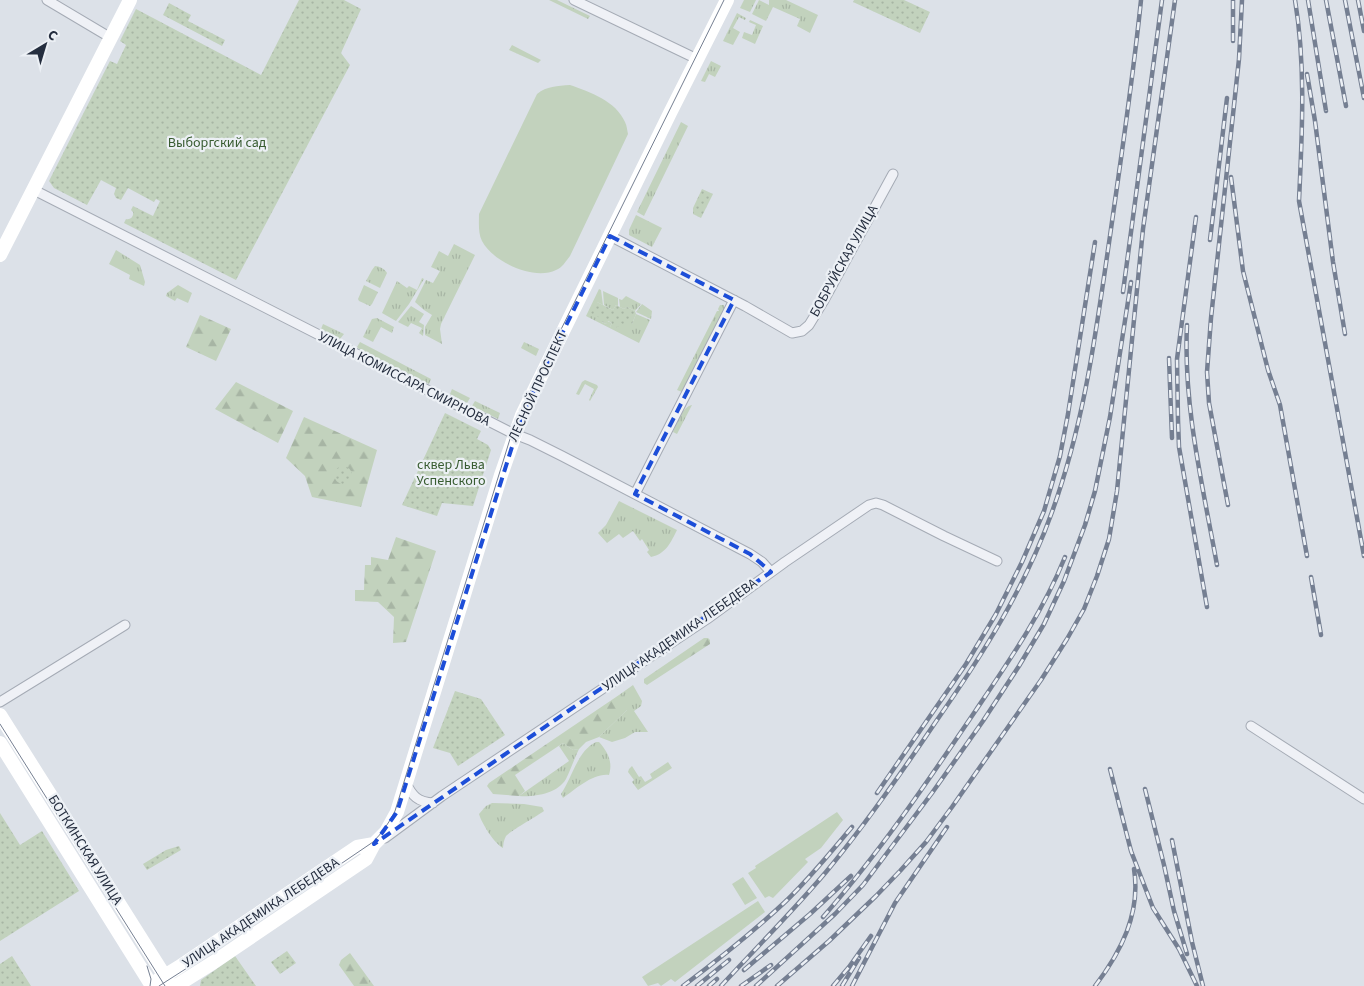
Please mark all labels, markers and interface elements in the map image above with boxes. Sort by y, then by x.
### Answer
north arrow [20,20,70,70]
text: С [43,25,62,46]
park label: Выборгский сад [168,133,267,153]
street label: БОБРУЙСКАЯ УЛИЦА [805,201,883,321]
street label: УЛИЦА КОМИССАРА СМИРНОВА [314,327,494,431]
street label: ЛЕСНОЙ ПРОСПЕКТ [503,327,573,445]
park label: сквер Льва Успенского [417,455,485,491]
street label: УЛИЦА АКАДЕМИКА ЛЕБЕДЕВА [598,574,762,696]
street label: БОТКИНСКАЯ УЛИЦА [43,791,127,909]
street label: УЛИЦА АКАДЕМИКА ЛЕБЕДЕВА [179,853,344,973]

